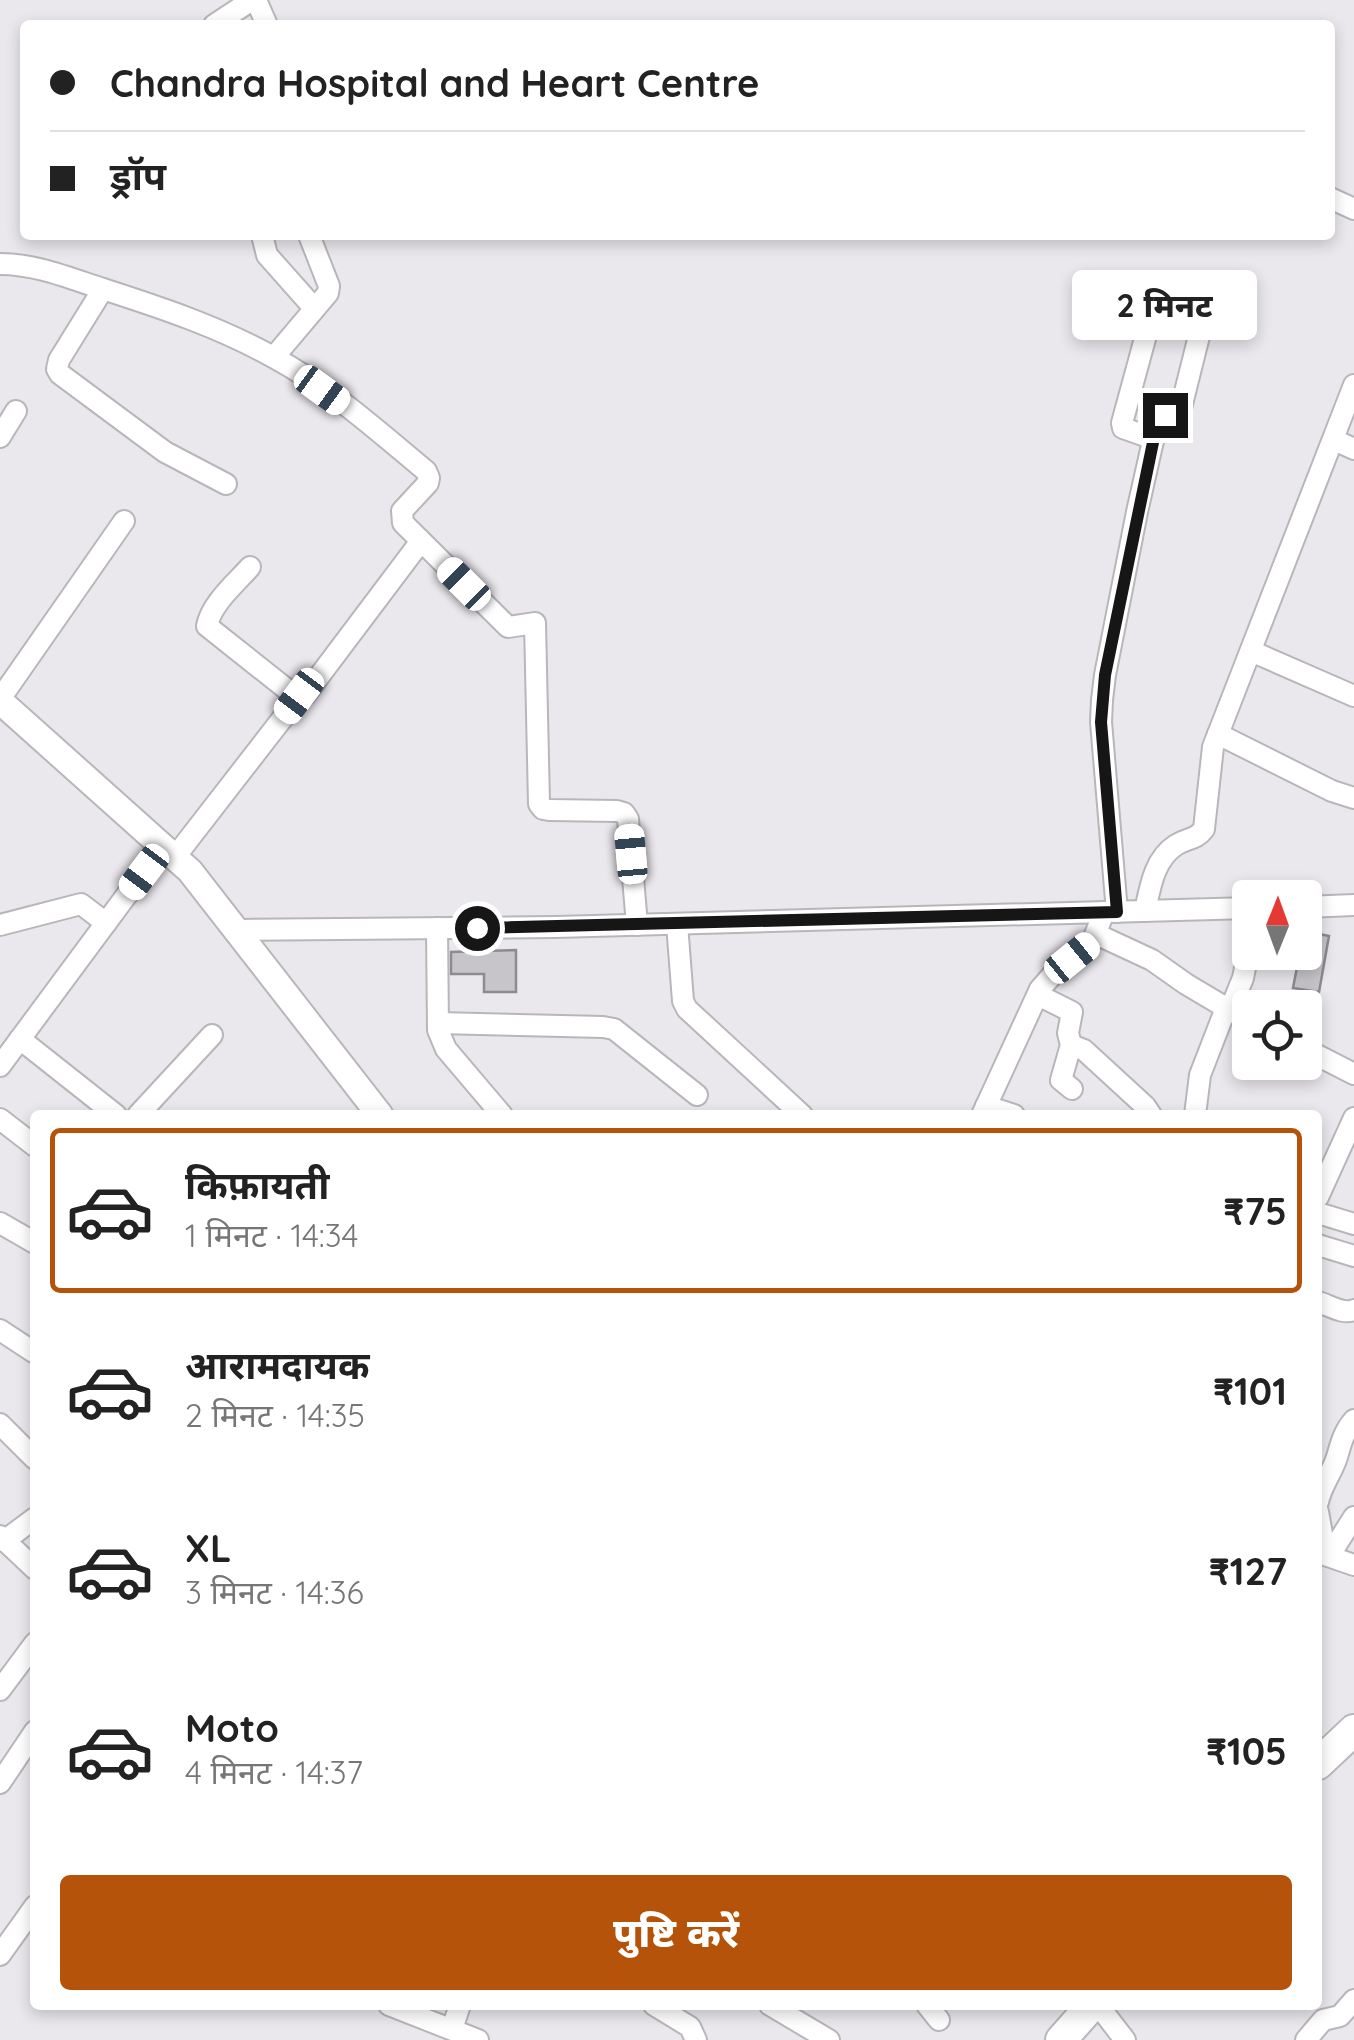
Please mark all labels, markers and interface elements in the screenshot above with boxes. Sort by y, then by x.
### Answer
text: Chandra Hospital and Heart Centre [110,59,759,107]
text: ड्रॉप [110,152,166,200]
callout: 2 मिनट [1072,270,1258,340]
text: 2 मिनट [1116,285,1213,325]
car [289,360,355,420]
route end [1143,393,1188,438]
car [432,552,496,616]
car [269,663,329,729]
car [613,823,649,885]
car [114,839,174,905]
north arrow [1232,880,1322,970]
map controls [1232,880,1322,1080]
route start [455,906,500,951]
car [1039,927,1105,989]
button: locate [1232,990,1322,1080]
text: किफ़ायती [185,1161,329,1209]
icon: car [65,1166,155,1256]
text: ₹75 [1223,1187,1287,1235]
text: 1 मिनट · 14:34 [185,1215,358,1255]
text: आरामदायक [185,1341,369,1389]
icon: car [65,1346,155,1436]
text: ₹101 [1213,1367,1287,1415]
text: 2 मिनट · 14:35 [185,1395,365,1435]
text: XL [185,1524,231,1572]
icon: car [65,1526,155,1616]
text: ₹127 [1209,1547,1287,1595]
text: 3 मिनट · 14:36 [185,1572,364,1612]
text: Moto [185,1704,279,1752]
icon: car [65,1706,155,1796]
text: ₹105 [1206,1727,1287,1775]
text: 4 मिनट · 14:37 [185,1752,363,1792]
button: पुष्टि करें [60,1875,1292,1990]

